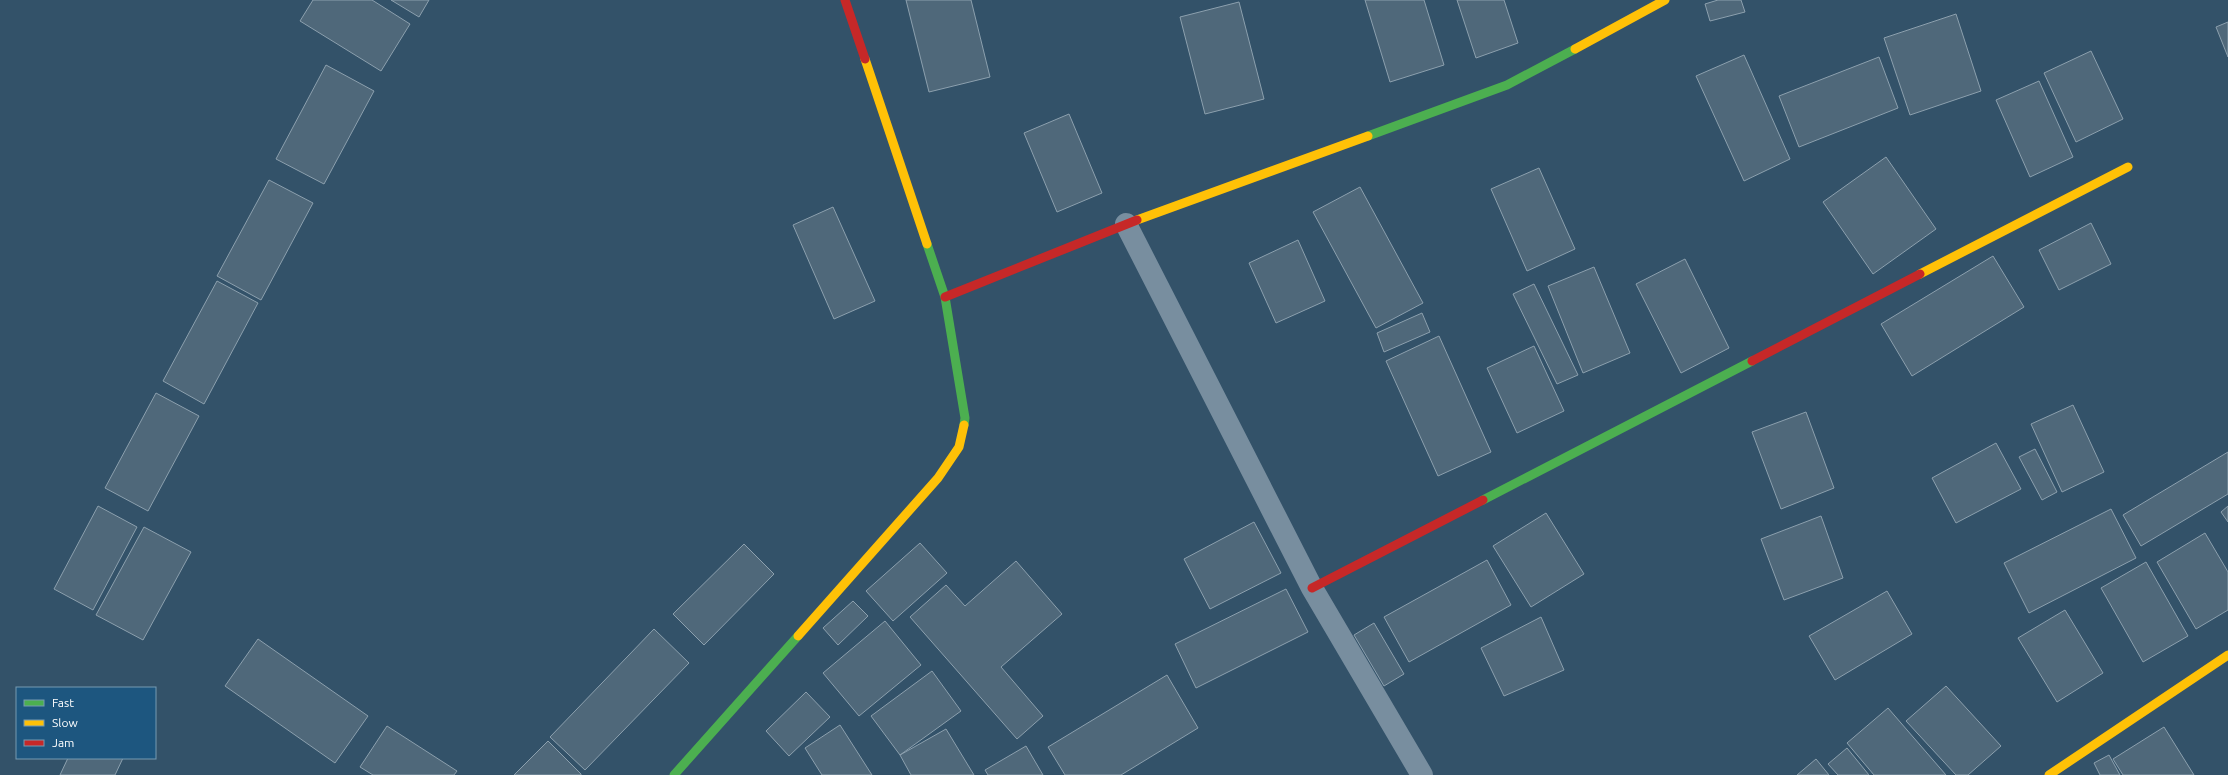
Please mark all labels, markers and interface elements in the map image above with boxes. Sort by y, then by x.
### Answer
legend [16,687,156,759]
text: Fast [52,696,74,709]
text: Slow [52,716,78,729]
text: Jam [52,736,74,749]

